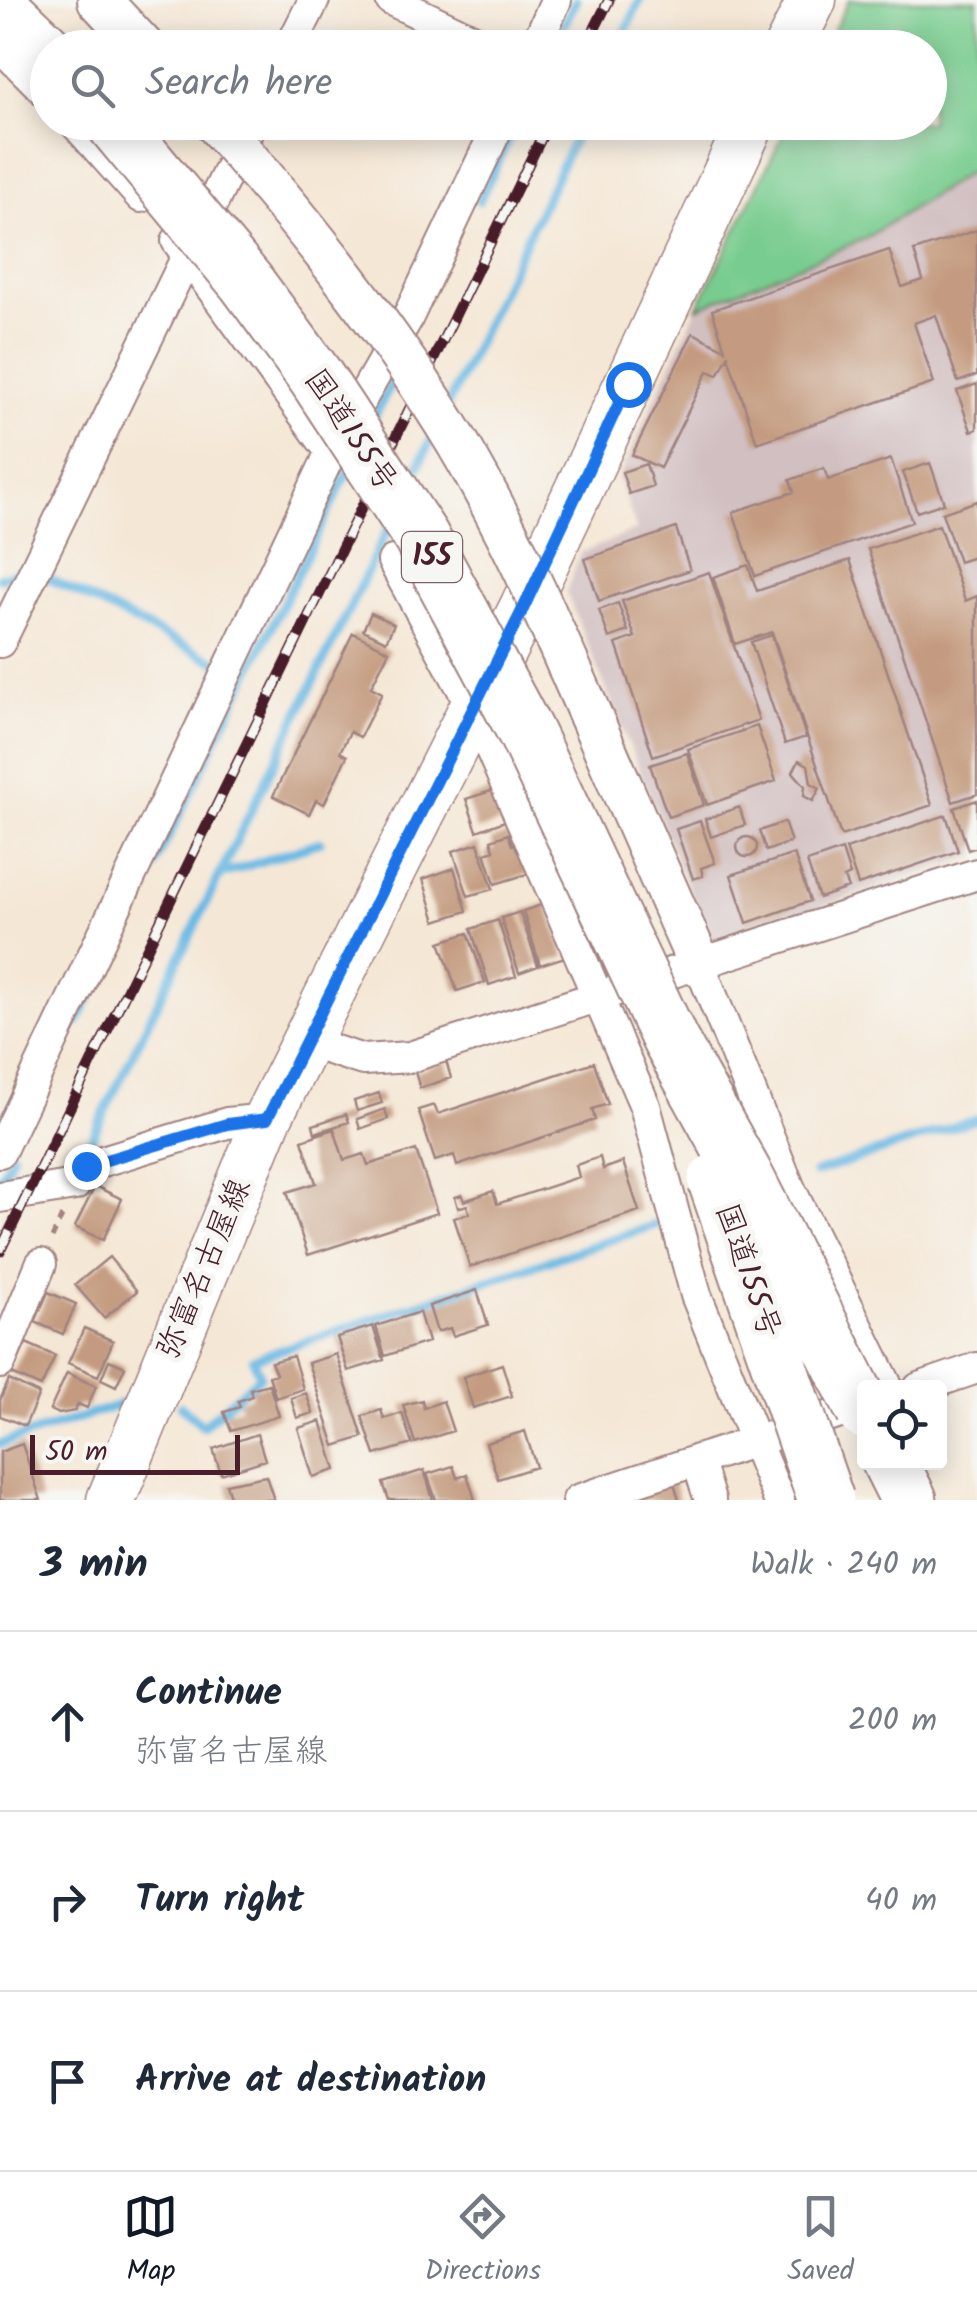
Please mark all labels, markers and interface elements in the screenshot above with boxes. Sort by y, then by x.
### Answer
search box [30,30,947,140]
text: Search here [145,55,332,115]
icon: search [65,58,120,113]
street label: 国道155号 [290,359,410,503]
route start [606,362,652,408]
road number: 155 [402,532,462,582]
route end [64,1144,110,1190]
street label: 弥富名古屋線 [144,1171,266,1367]
street label: 国道155号 [700,1196,794,1346]
map controls [857,1380,947,1470]
button: locate [857,1380,947,1470]
scale bar [30,1430,240,1474]
text: 50 m [45,1430,108,1475]
text: 3 min [40,1532,148,1599]
text: Walk · 240 m [750,1540,937,1591]
text: Continue [135,1664,282,1724]
icon: ahead [40,1694,95,1749]
text: 200 m [848,1696,937,1747]
text: 弥富名古屋線 [135,1727,327,1778]
text: Turn right [135,1871,304,1931]
icon: right [40,1874,95,1929]
text: 40 m [865,1876,937,1927]
text: Arrive at destination [135,2051,486,2111]
icon: arrive [40,2054,95,2109]
tab: Map [123,2189,178,2294]
tab: Directions [425,2189,541,2294]
tab: Saved [787,2189,854,2294]

